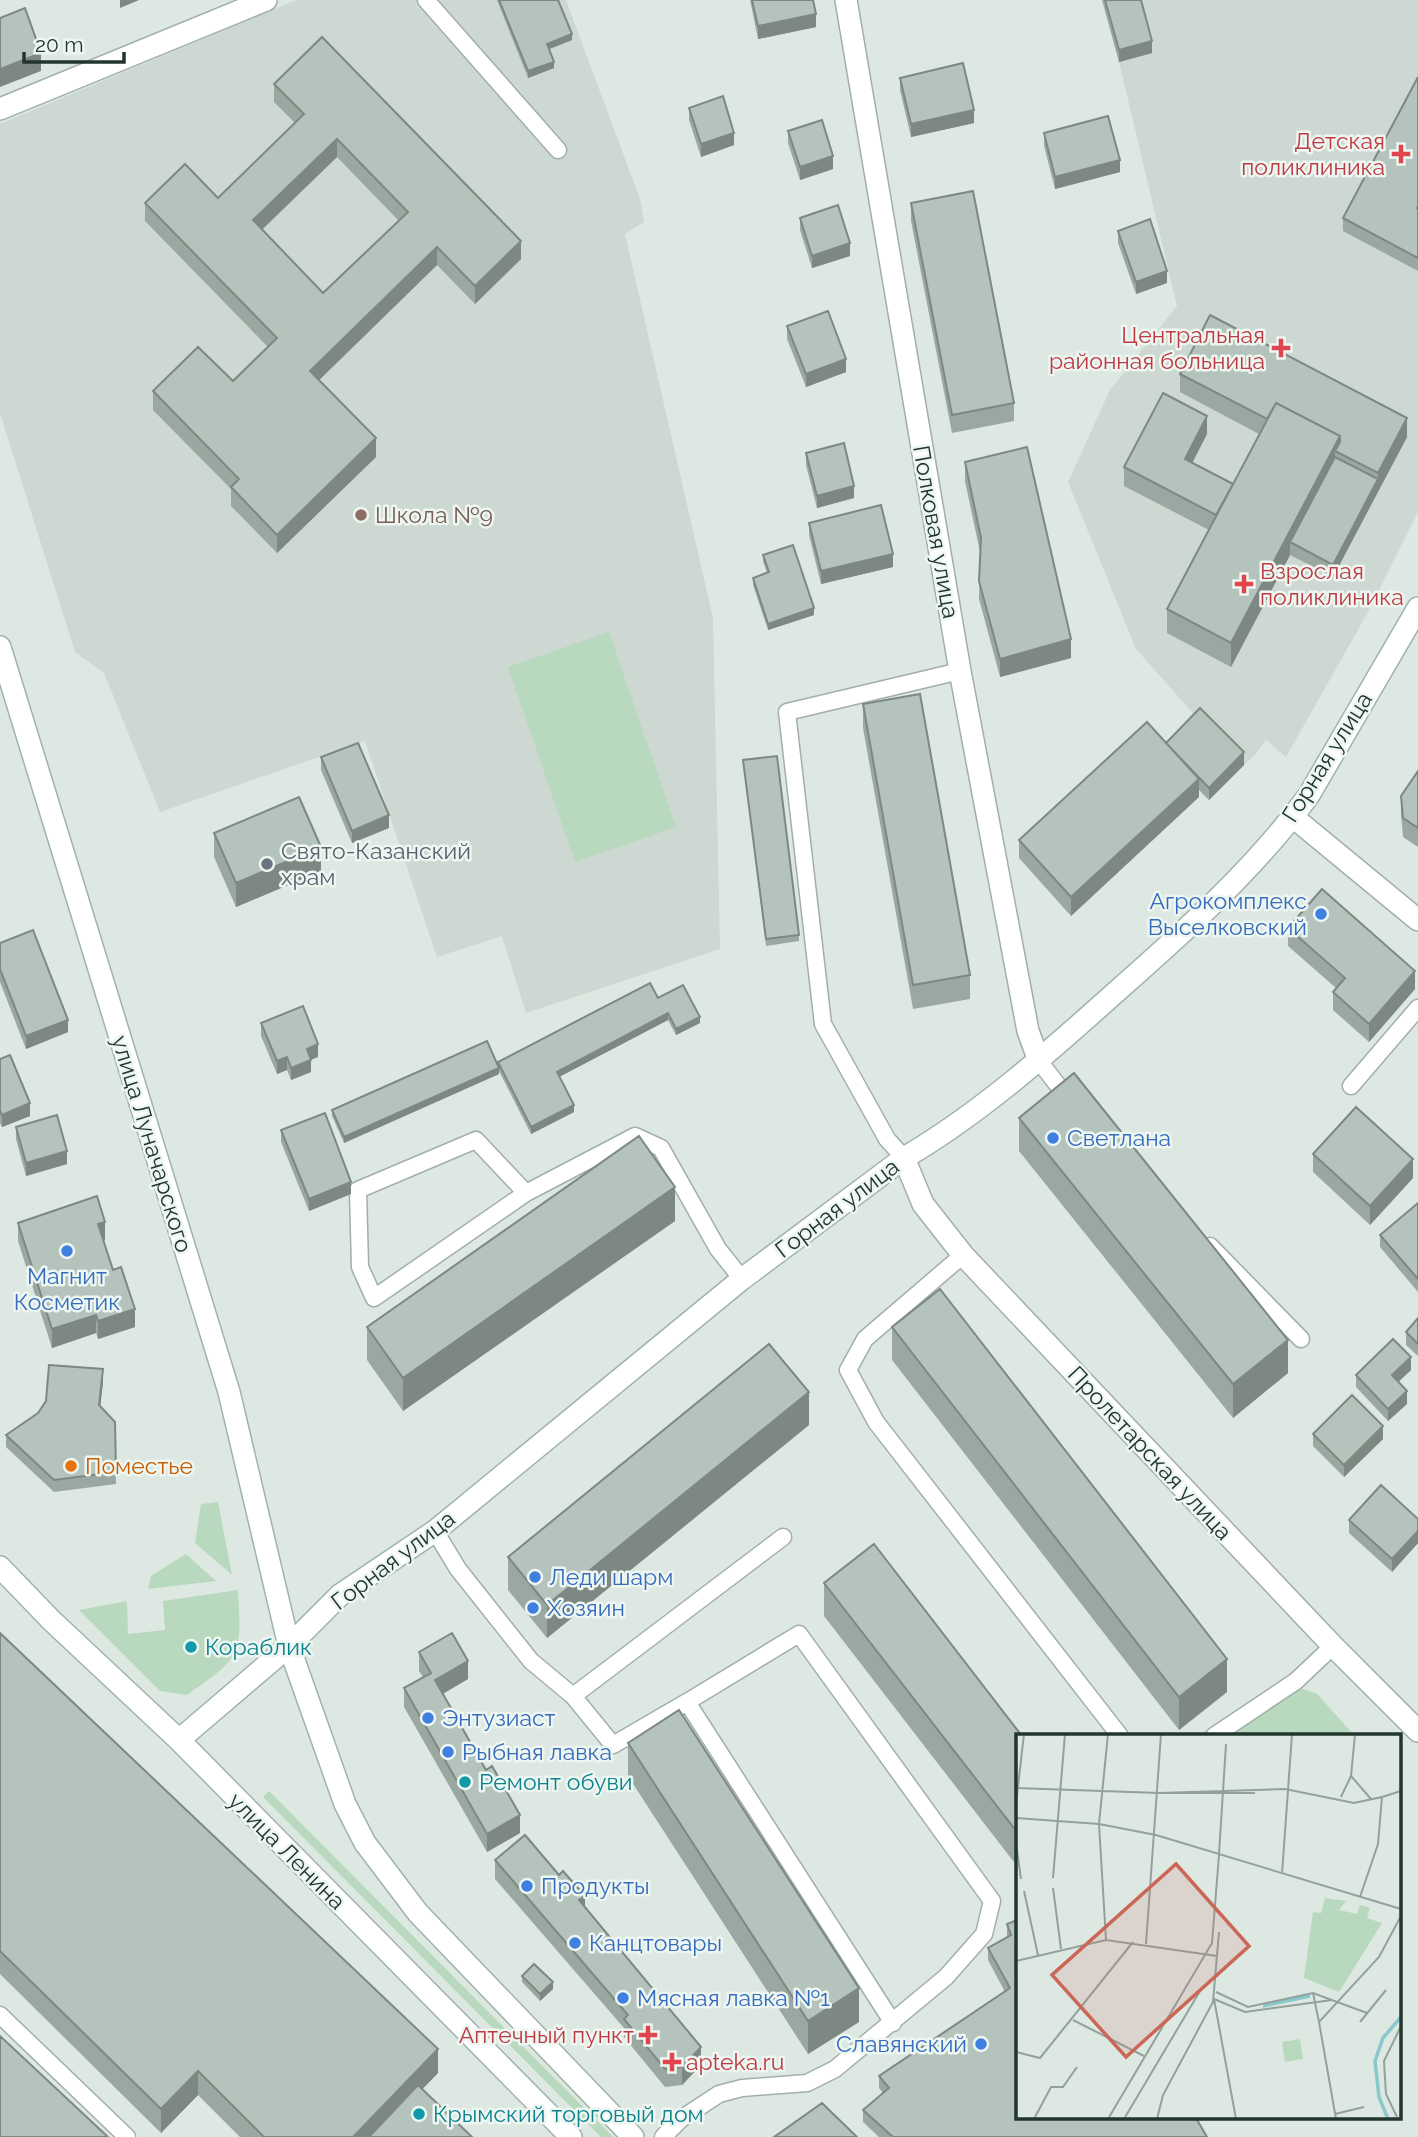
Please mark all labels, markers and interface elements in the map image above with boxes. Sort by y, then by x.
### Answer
scale bar [24,21,124,65]
text: 20 m [35,32,83,57]
place label: Детская поликлиника [1241,127,1385,180]
marker: Детская поликлиника [1391,144,1411,164]
place label: Центральная районная больница [1049,321,1265,374]
marker: Центральная районная больница [1271,338,1291,358]
street label: Полковая улица [908,443,965,621]
place label: Школа №9 [375,501,493,528]
marker: Школа №9 [353,507,369,523]
place label: Взрослая поликлиника [1260,557,1404,610]
marker: Взрослая поликлиника [1234,574,1254,594]
street label: Горная улица [1276,687,1377,827]
place label: Свято-Казанский храм [281,837,471,890]
marker: Свято-Казанский храм [259,856,275,872]
place label: Агрокомплекс Выселковский [1148,887,1307,940]
marker: Агрокомплекс Выселковский [1313,906,1329,922]
street label: улица Луначарского [107,1032,198,1256]
place label: Светлана [1067,1124,1171,1151]
marker: Светлана [1045,1130,1061,1146]
street label: Горная улица [770,1152,904,1263]
marker: Магнит Косметик [59,1243,75,1259]
place label: Магнит Косметик [14,1262,120,1315]
street label: Пролетарская улица [1063,1360,1238,1545]
place label: Поместье [85,1452,193,1479]
marker: Поместье [63,1458,79,1474]
street label: Горная улица [326,1504,460,1615]
place label: Леди шарм [549,1563,673,1590]
marker: Леди шарм [527,1569,543,1585]
place label: Хозяин [547,1594,625,1621]
marker: Хозяин [525,1600,541,1616]
place label: Кораблик [205,1633,312,1660]
marker: Кораблик [183,1639,199,1655]
place label: Энтузиаст [442,1704,556,1731]
marker: Энтузиаст [420,1710,436,1726]
inset map [1016,1734,1400,2120]
place label: Рыбная лавка [462,1738,612,1765]
marker: Рыбная лавка [440,1744,456,1760]
place label: Ремонт обуви [479,1768,633,1795]
marker: Ремонт обуви [457,1774,473,1790]
street label: улица Ленина [223,1787,351,1915]
place label: Продукты [541,1872,650,1899]
marker: Продукты [519,1878,535,1894]
place label: Канцтовары [589,1929,722,1956]
marker: Канцтовары [567,1935,583,1951]
place label: Мясная лавка №1 [637,1984,830,2011]
marker: Мясная лавка №1 [615,1990,631,2006]
place label: Аптечный пункт [459,2021,634,2048]
marker: Аптечный пункт [640,2027,656,2043]
place label: Славянский [836,2030,967,2057]
marker: Славянский [973,2036,989,2052]
place label: apteka.ru [686,2048,784,2075]
marker: apteka.ru [664,2054,680,2070]
place label: Крымский торговый дом [433,2100,704,2127]
marker: Крымский торговый дом [411,2106,427,2122]

